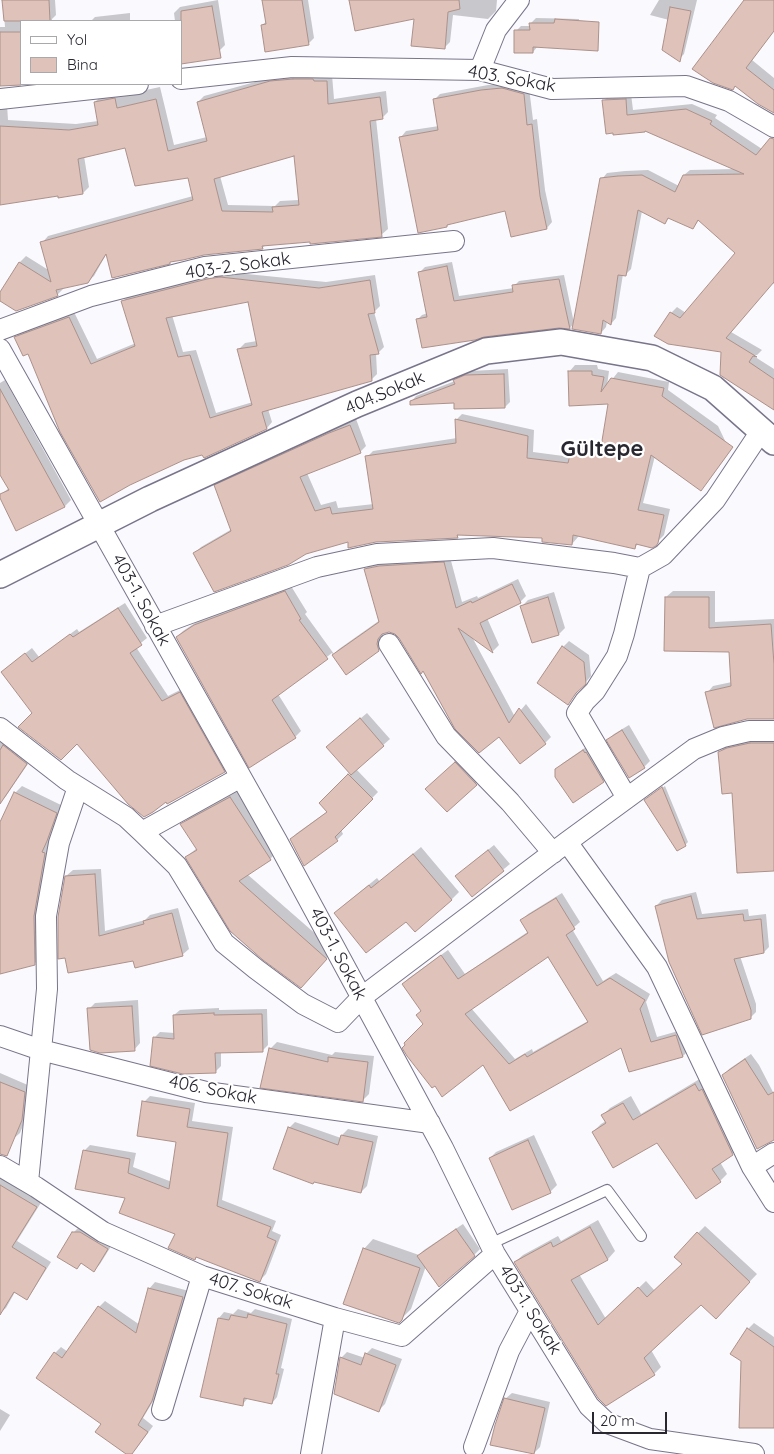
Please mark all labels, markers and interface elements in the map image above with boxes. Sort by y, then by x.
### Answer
legend [20,20,182,85]
text: Yol [67,30,87,49]
text: Bina [67,55,98,74]
street label: 403. Sokak [466,61,558,97]
street label: 403-2. Sokak [184,248,292,284]
street label: 404.Sokak [342,367,428,419]
district label: Gültepe [561,436,643,462]
street label: 403-1. Sokak [107,550,175,650]
street label: 403-1. Sokak [305,904,371,1004]
street label: 406. Sokak [167,1071,259,1109]
street label: 403-1. Sokak [494,1261,566,1359]
street label: 407. Sokak [206,1268,296,1314]
scale bar [594,1402,669,1434]
text: 20 m [600,1411,635,1430]

